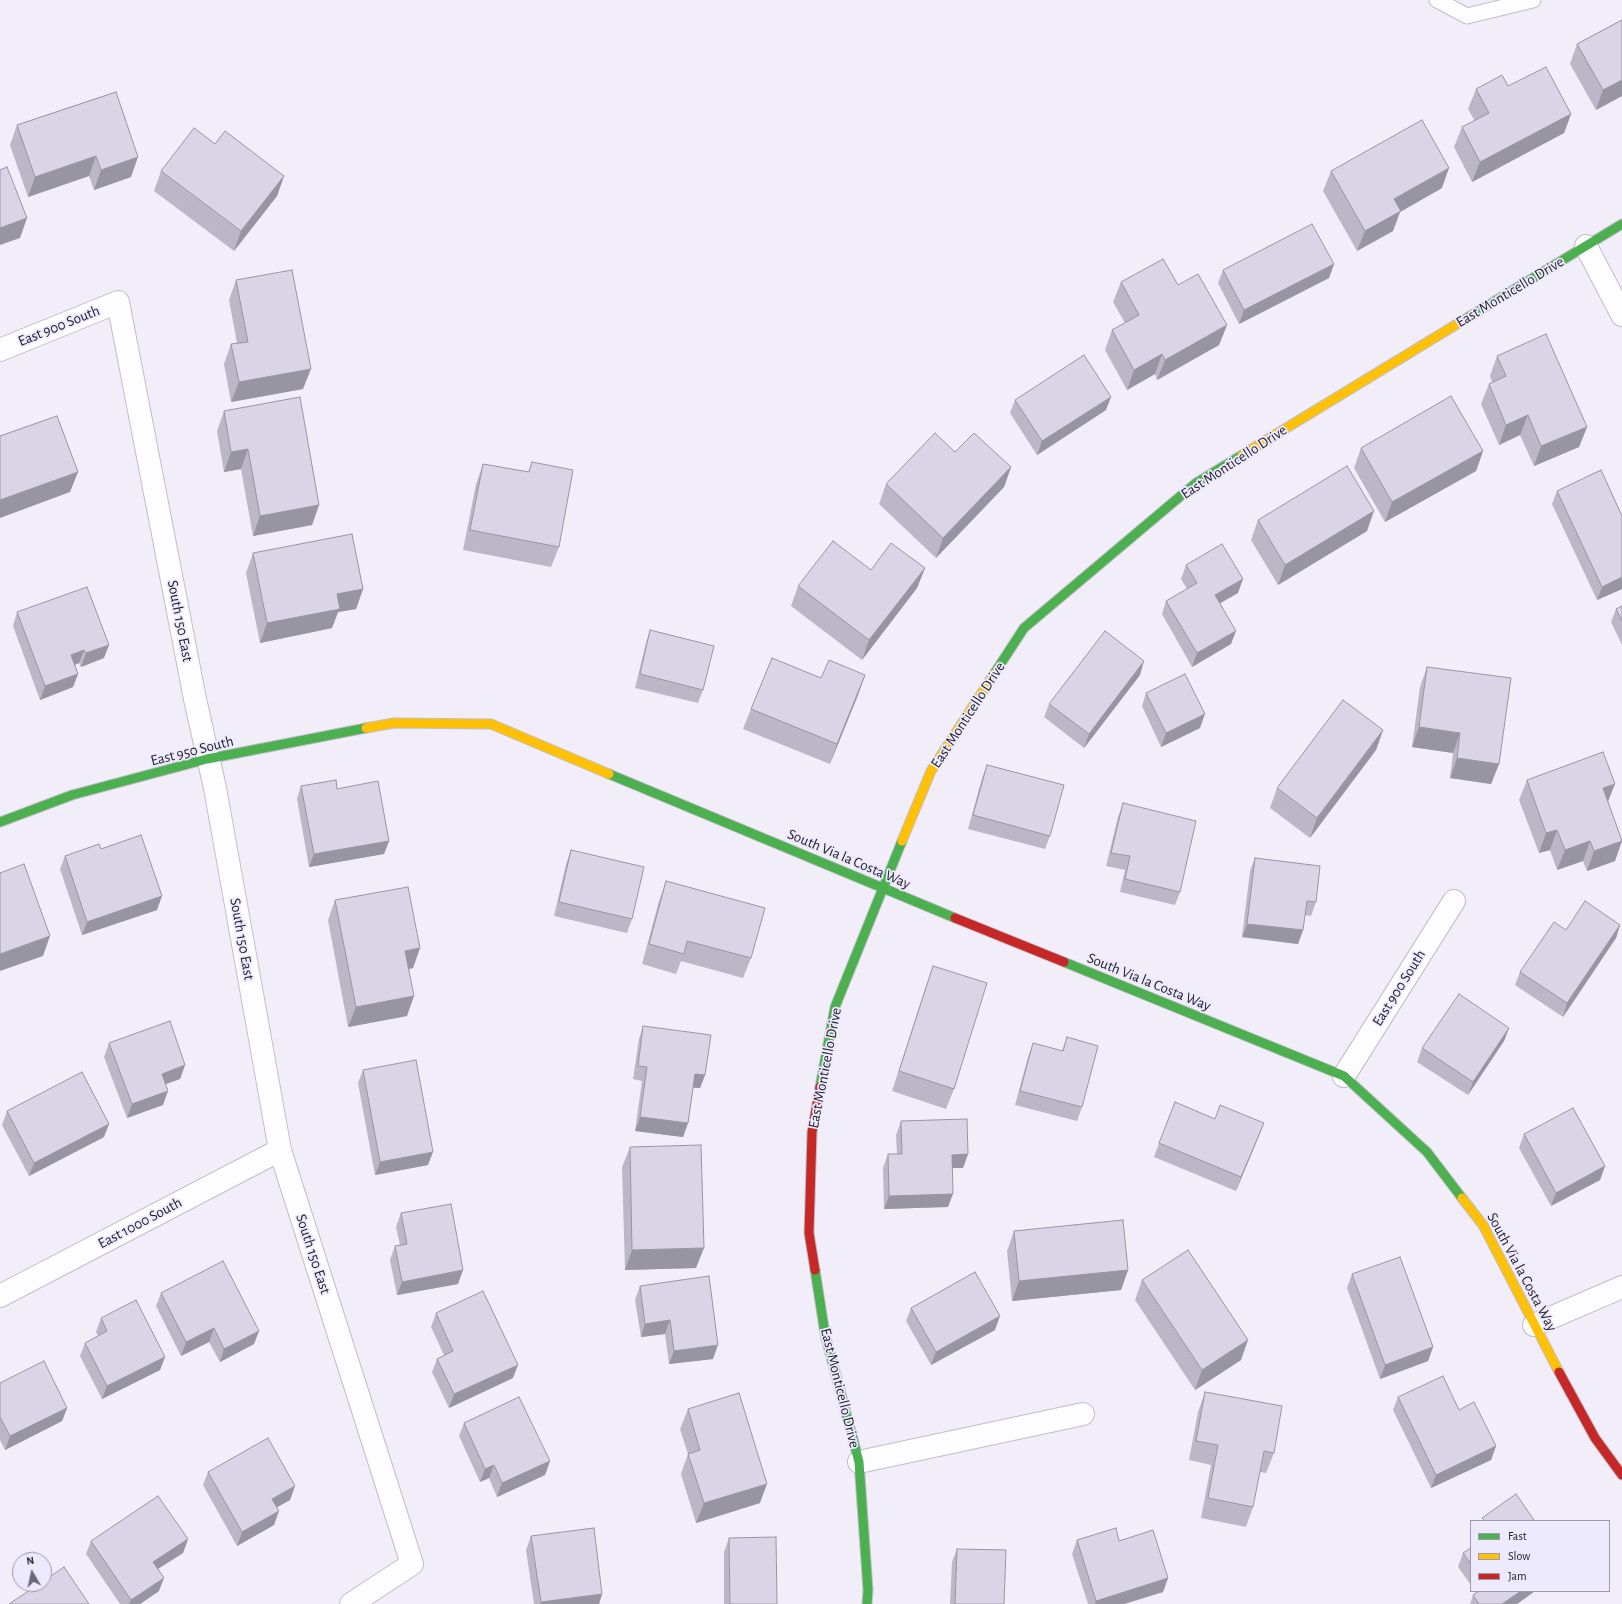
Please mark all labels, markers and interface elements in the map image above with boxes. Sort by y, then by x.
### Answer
street label: East Monticello Drive [1453,253,1567,331]
street label: East 900 South [16,301,102,351]
street label: East Monticello Drive [1178,421,1290,503]
street label: South 150 East [163,579,197,663]
street label: East Monticello Drive [927,659,1009,771]
street label: East 950 South [149,732,235,770]
street label: South Via la Costa Way [785,825,913,893]
street label: South 150 East [226,897,258,981]
street label: East 900 South [1368,947,1430,1029]
street label: South Via la Costa Way [1085,949,1213,1015]
street label: East Monticello Drive [804,1006,846,1130]
street label: East 1000 South [95,1193,185,1253]
street label: South Via la Costa Way [1483,1210,1561,1334]
street label: South 150 East [292,1212,334,1296]
street label: East Monticello Drive [816,1326,864,1450]
legend [1470,1520,1610,1592]
text: Fast [1508,1530,1527,1542]
text: Slow [1508,1550,1530,1562]
north arrow [12,1552,52,1592]
text: N [26,1555,35,1567]
text: Jam [1508,1570,1527,1582]

